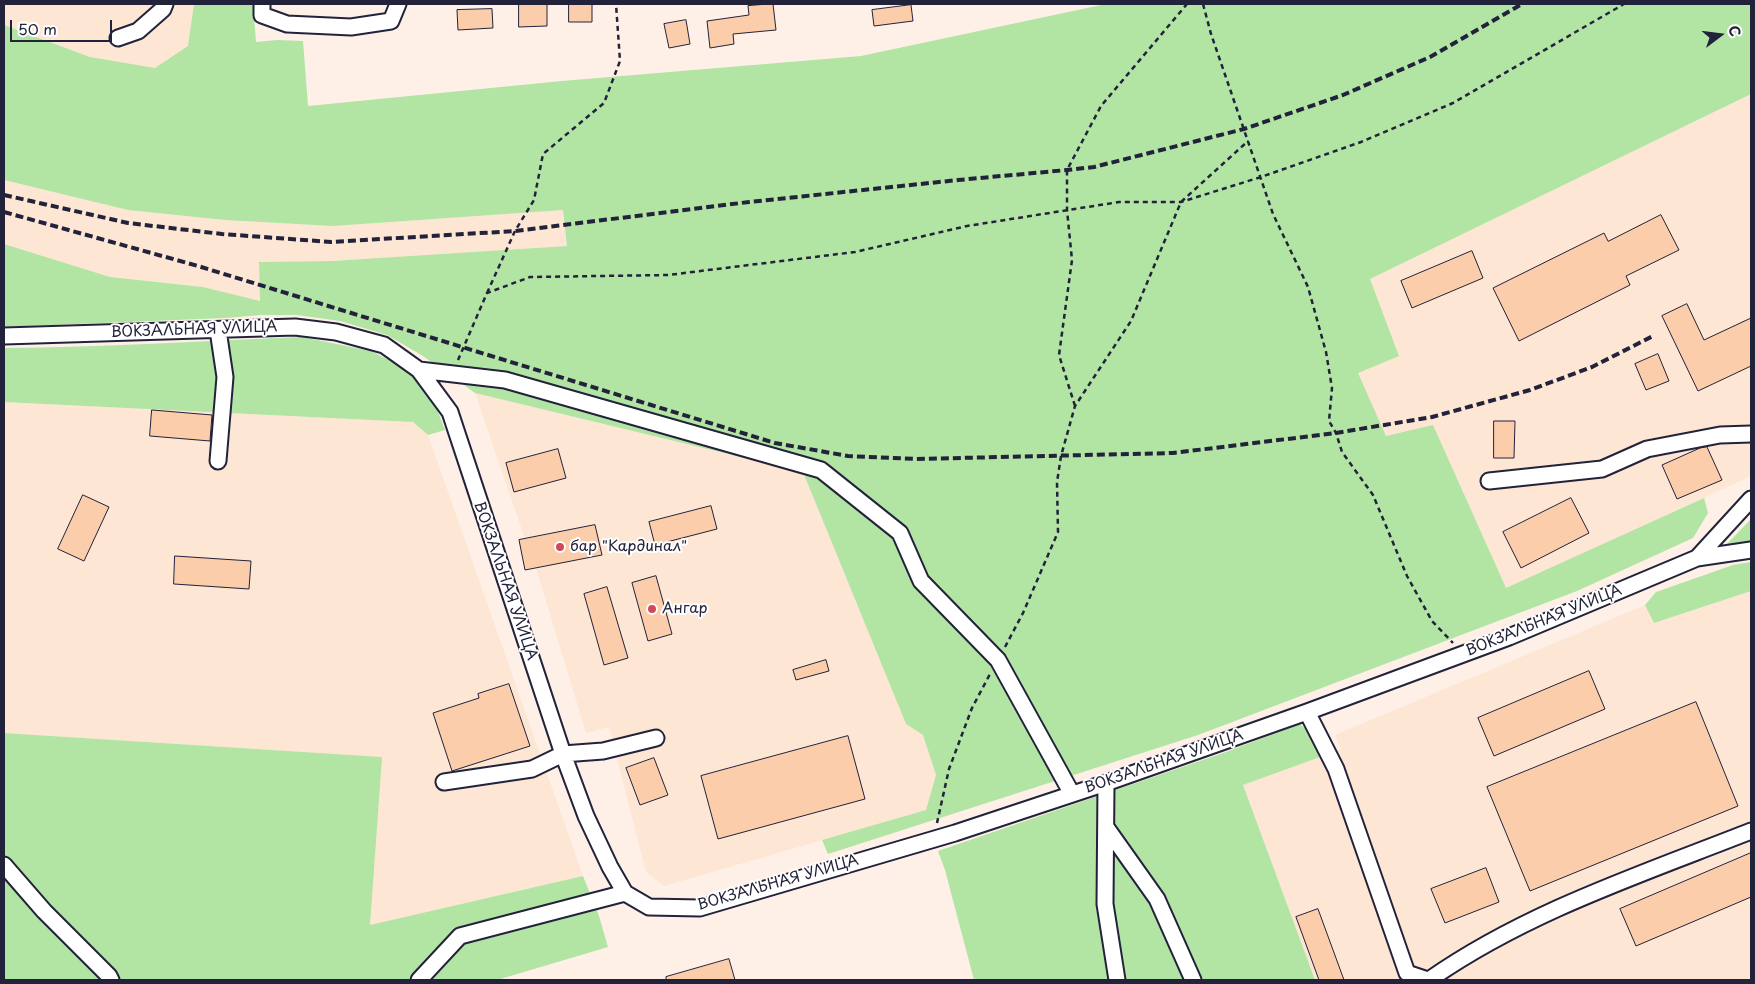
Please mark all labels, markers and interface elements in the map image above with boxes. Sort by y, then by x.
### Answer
scale bar [12,10,115,42]
north arrow [1695,10,1745,60]
text: 50 m [18,17,57,40]
text: С [1723,23,1746,39]
street label: ВОКЗАЛЬНАЯ УЛИЦА [110,318,278,342]
street label: ВОКЗАЛЬНАЯ УЛИЦА [469,499,541,663]
place label: бар "Кардинал" [570,538,687,556]
marker: бар "Кардинал" [554,541,566,553]
street label: ВОКЗАЛЬНАЯ УЛИЦА [1463,581,1625,661]
place label: Ангар [662,600,708,618]
marker: Ангар [646,603,658,615]
street label: ВОКЗАЛЬНАЯ УЛИЦА [1082,726,1246,798]
street label: ВОКЗАЛЬНАЯ УЛИЦА [695,851,861,915]

